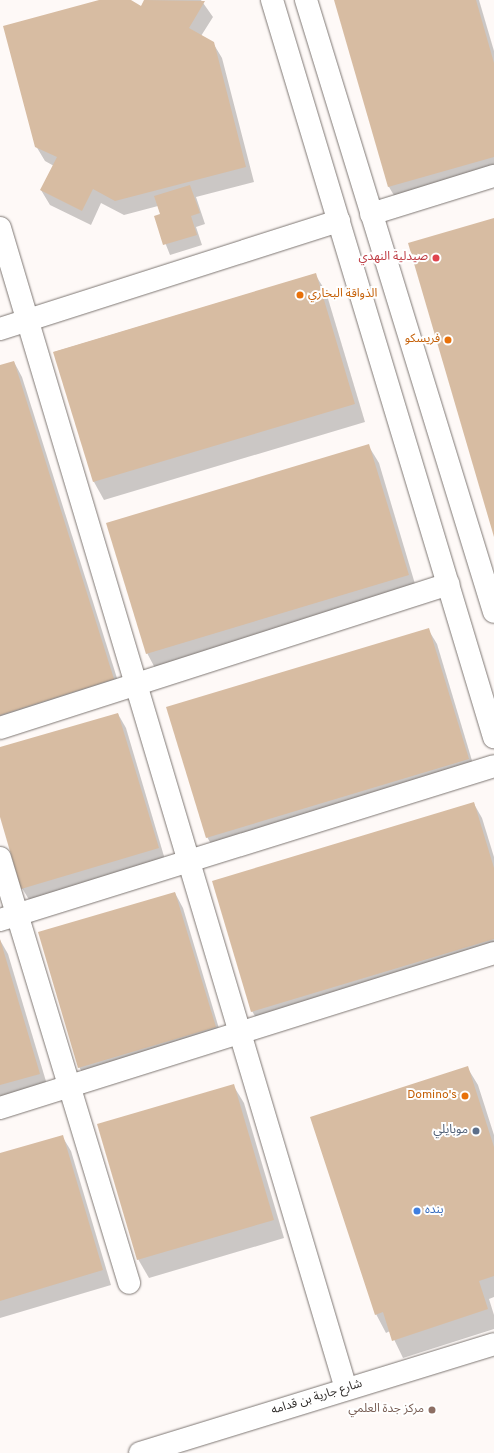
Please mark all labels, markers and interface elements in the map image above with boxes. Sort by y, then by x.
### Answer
place label: صيدلية النهدي [358,251,428,265]
marker: صيدلية النهدي [431,253,441,263]
place label: الذواقة البخاري [308,288,377,302]
marker: الذواقة البخاري [295,290,305,300]
place label: فريسكو [405,333,440,347]
marker: فريسكو [443,335,453,345]
place label: Domino's [407,1089,457,1103]
marker: Domino's [460,1091,470,1101]
place label: موبايلي [433,1124,468,1138]
marker: موبايلي [471,1126,481,1136]
place label: بنده [425,1204,444,1218]
marker: بنده [412,1206,422,1216]
street label: شارع جارية بن قدامه [270,1377,364,1419]
place label: مركز جدة العلمي [348,1403,424,1417]
marker: مركز جدة العلمي [427,1405,437,1415]

